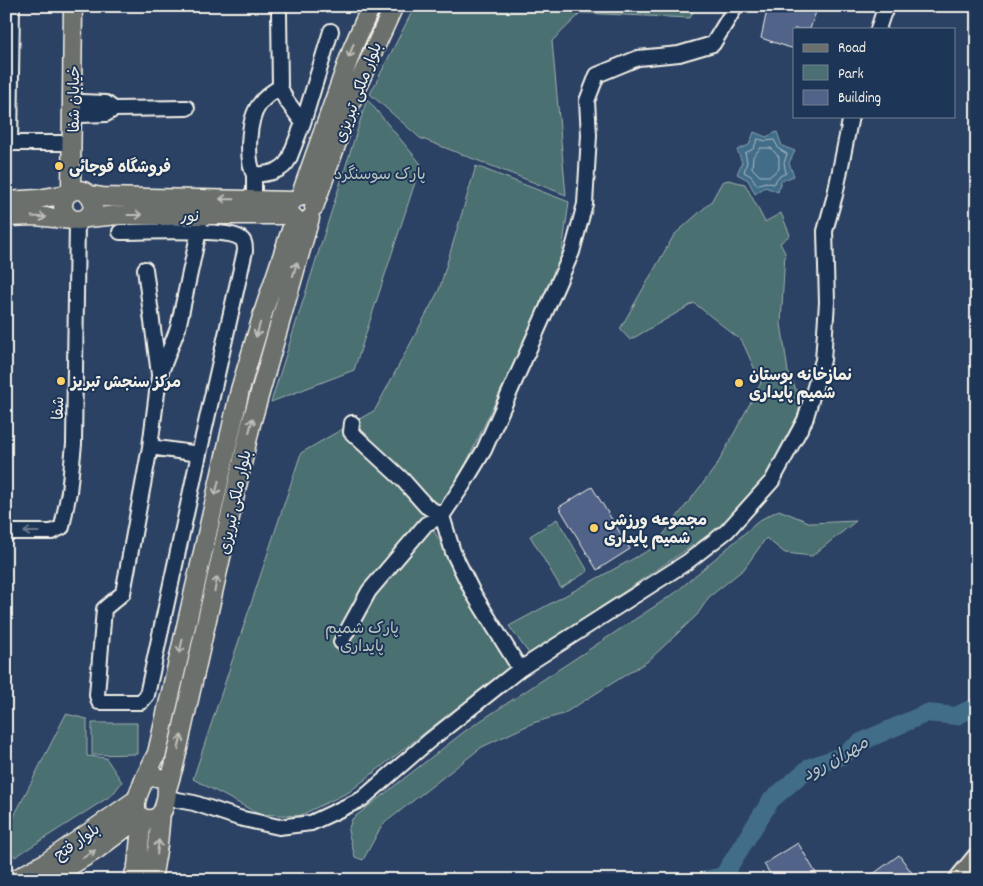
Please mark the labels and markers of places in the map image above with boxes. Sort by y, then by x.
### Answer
place label: فروشگاه قوجائی [69,157,171,180]
marker: فروشگاه قوجائی [53,160,65,172]
place label: نمازخانه بوستان شمیم پایداری [749,365,852,406]
place label: مرکز سنجش تبریز [69,372,181,395]
marker: مرکز سنجش تبریز [55,375,67,387]
marker: نمازخانه بوستان شمیم پایداری [733,377,745,389]
place label: مجموعه ورزشی شمیم پایداری [604,510,707,551]
marker: مجموعه ورزشی شمیم پایداری [588,522,600,534]

